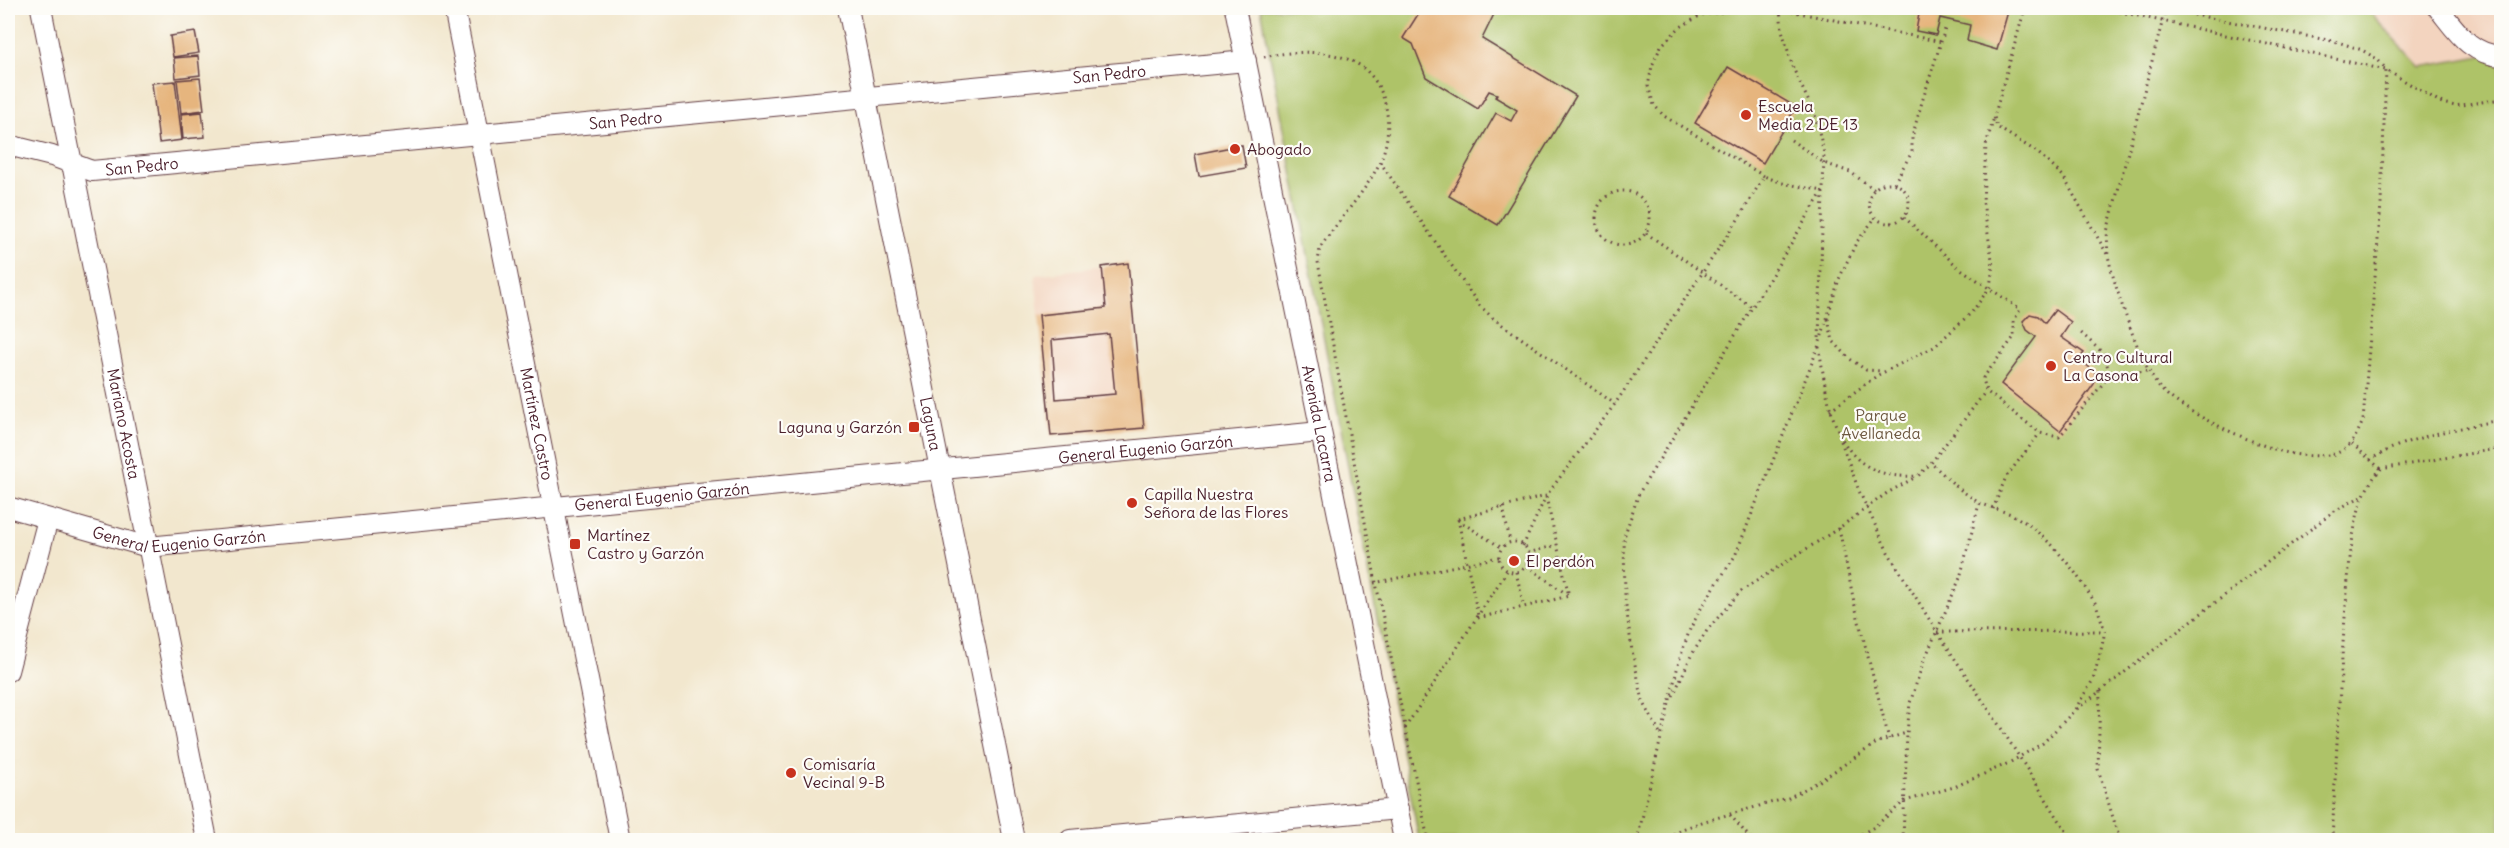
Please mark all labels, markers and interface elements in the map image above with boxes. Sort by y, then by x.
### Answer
street label: San Pedro [1072,61,1147,87]
place label: Escuela Media 2 DE 13 [1758,96,1858,134]
street label: San Pedro [588,107,663,134]
marker: Escuela Media 2 DE 13 [1739,108,1753,122]
place label: Abogado [1247,139,1312,159]
marker: Abogado [1228,142,1242,156]
street label: San Pedro [104,153,179,180]
place label: Centro Cultural La Casona [2063,347,2172,385]
marker: Centro Cultural La Casona [2044,359,2058,373]
street label: Avenida Lacarra [1298,363,1341,484]
street label: Martínez Castro [516,366,558,482]
street label: Mariano Acosta [103,367,145,481]
street label: Laguna [916,395,946,452]
park label: Parque Avellaneda [1841,405,1921,443]
place label: Laguna y Garzón [778,417,902,437]
marker: Laguna y Garzón [907,420,921,434]
street label: General Eugenio Garzón [1057,431,1234,468]
street label: General Eugenio Garzón [574,478,750,515]
place label: Capilla Nuestra Señora de las Flores [1144,484,1288,522]
marker: Capilla Nuestra Señora de las Flores [1125,496,1139,510]
street label: General Eugenio Garzón [90,522,267,557]
place label: Martínez Castro y Garzón [587,525,704,563]
marker: Martínez Castro y Garzón [568,537,582,551]
place label: El perdón [1526,551,1595,571]
marker: El perdón [1507,554,1521,568]
place label: Comisaría Vecinal 9-B [803,754,885,792]
marker: Comisaría Vecinal 9-B [784,766,798,780]

